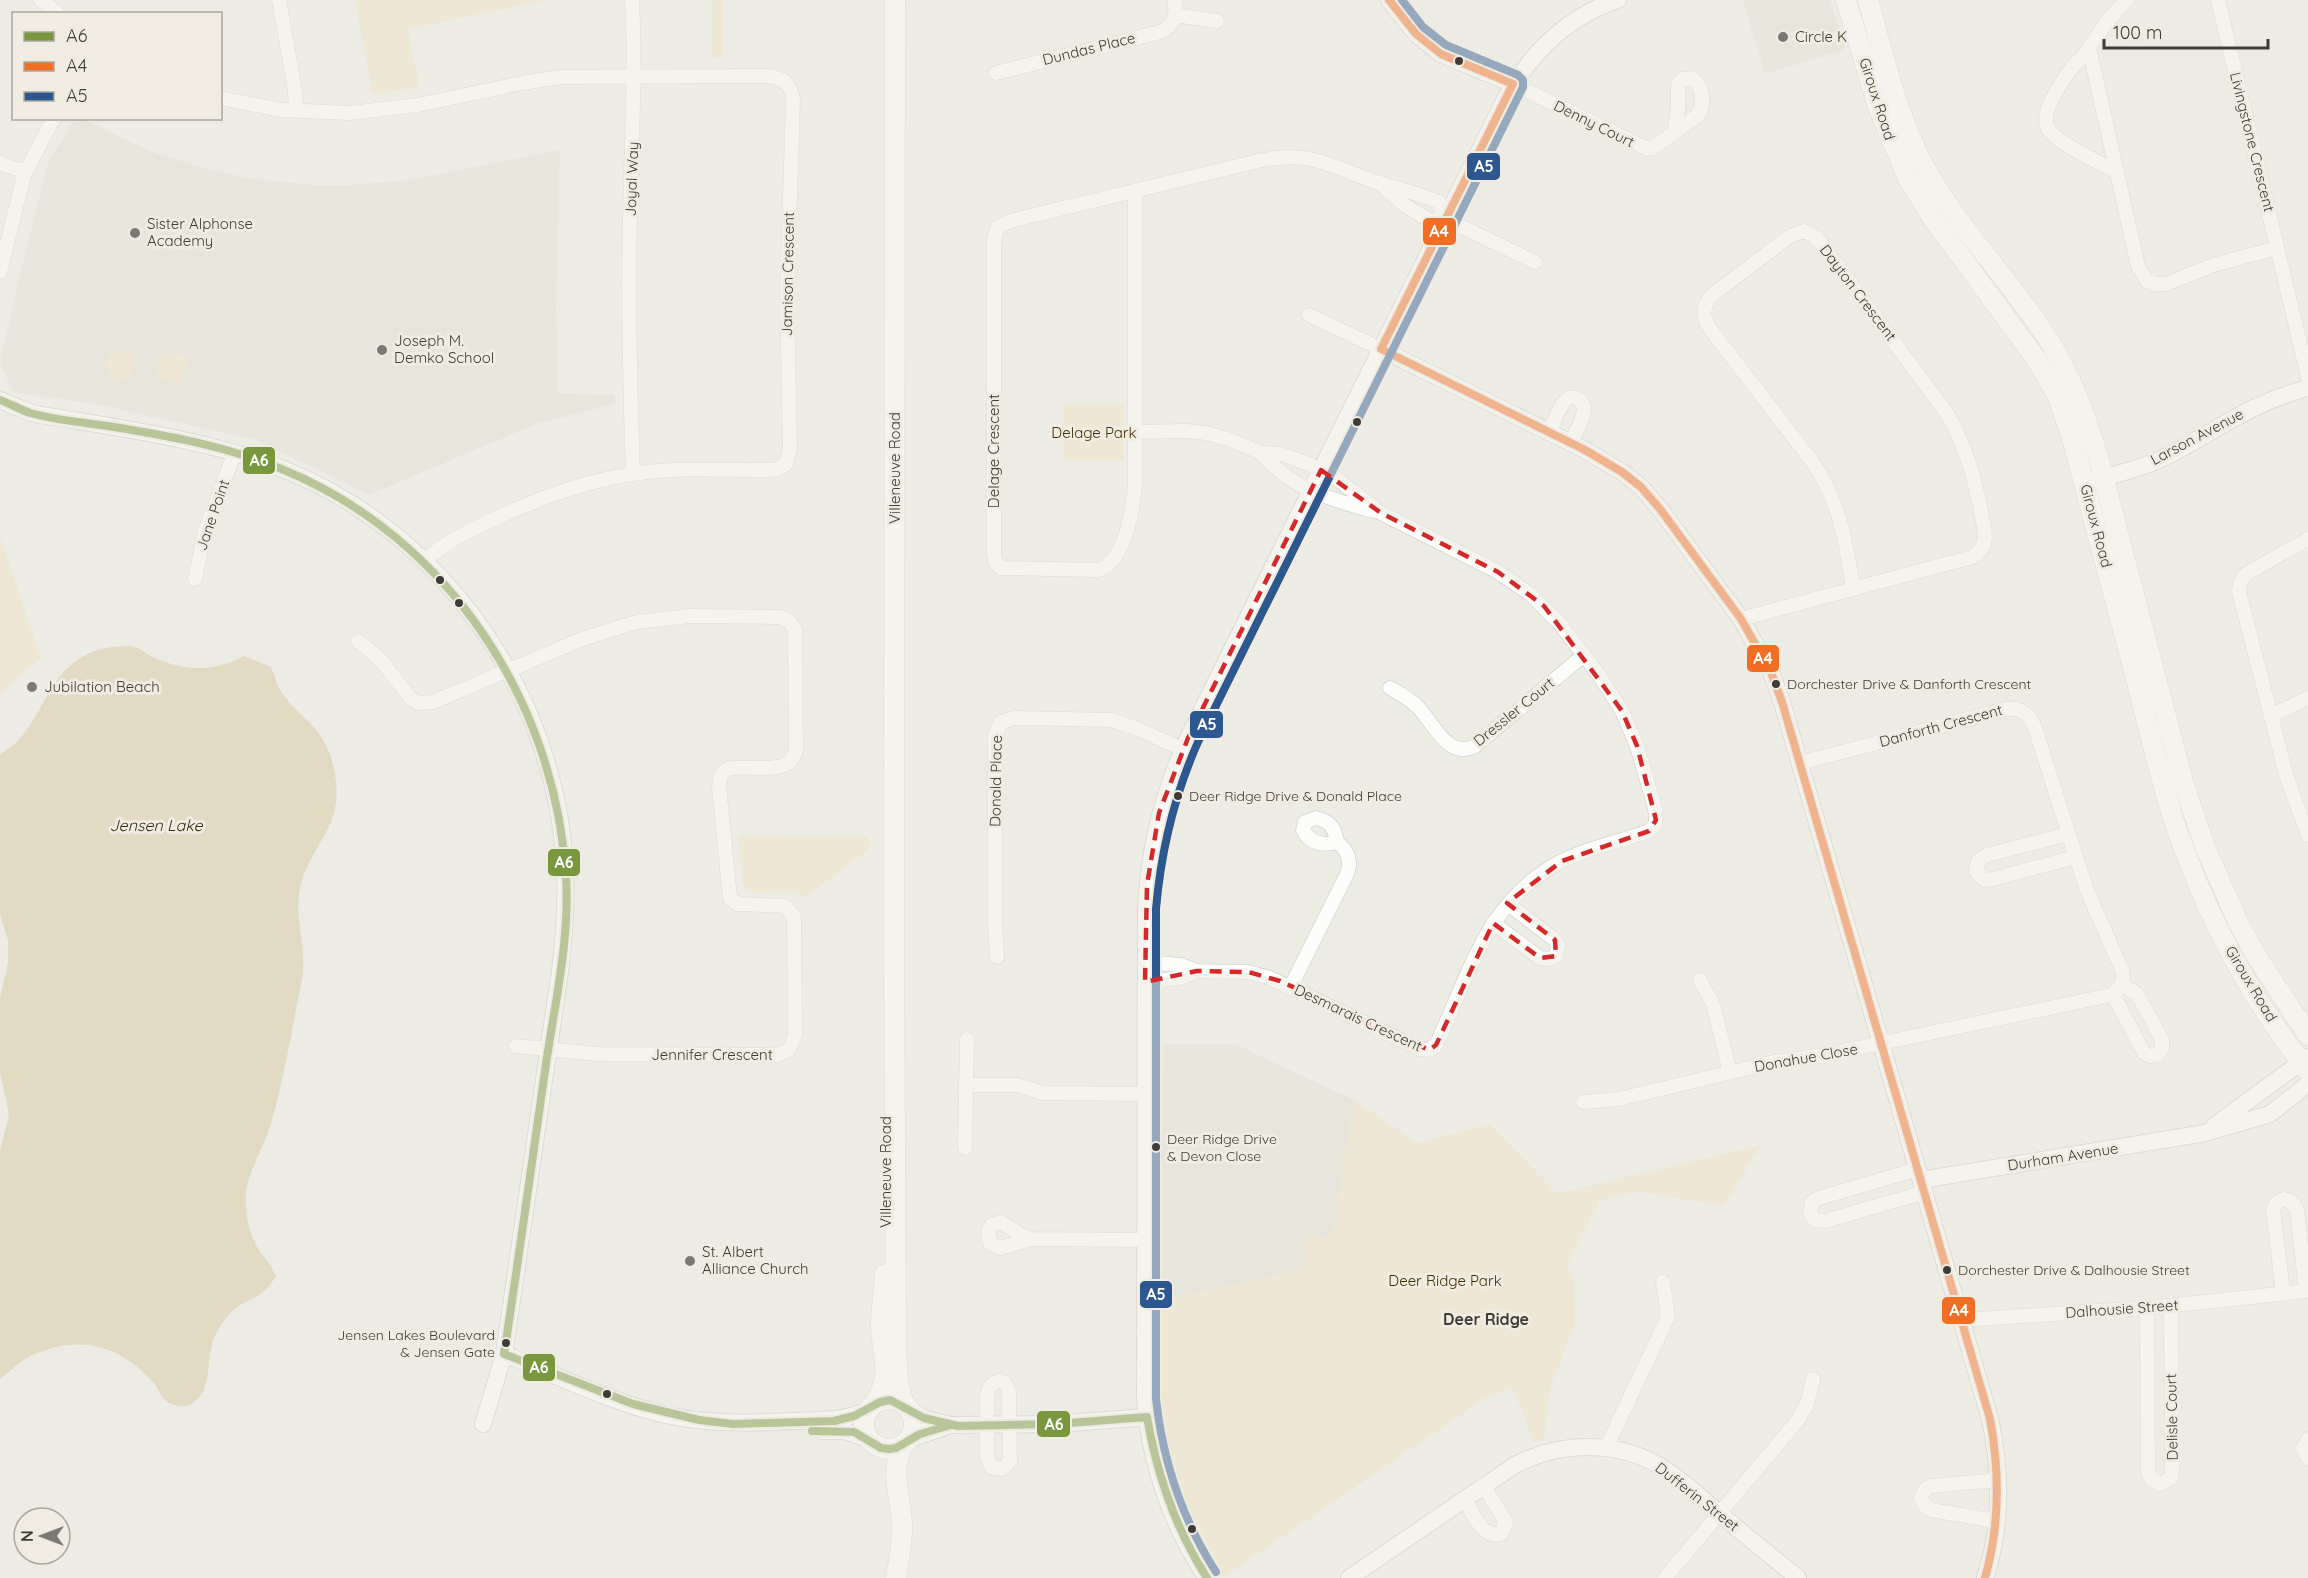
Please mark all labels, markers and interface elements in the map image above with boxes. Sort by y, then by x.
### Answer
legend [12,12,222,120]
scale bar [2104,12,2268,50]
text: 100 m [2113,21,2162,44]
text: A6 [66,24,88,47]
place label: Circle K [1795,27,1847,46]
street label: Dundas Place [1040,28,1137,69]
marker: Circle K [1776,30,1790,44]
text: A4 [66,54,87,77]
unlabelled marker [1453,55,1465,67]
street label: Giroux Road [1855,55,1900,142]
street label: Livingstone Crescent [2226,70,2279,214]
text: A5 [66,84,87,107]
street label: Denny Court [1551,96,1638,151]
street label: Joyal Way [621,141,642,217]
line badge: A5 [1466,152,1501,181]
text: A5 [1474,156,1494,176]
street label: Jamison Crescent [777,212,798,336]
place label: Sister Alphonse Academy [147,214,253,250]
line badge: A4 [1422,217,1457,246]
text: A4 [1429,221,1449,241]
marker: Sister Alphonse Academy [128,226,142,240]
street label: Dayton Crescent [1816,241,1901,345]
place label: Joseph M. Demko School [394,331,494,367]
marker: Joseph M. Demko School [375,343,389,357]
street label: Delage Crescent [984,394,1003,508]
street label: Larson Avenue [2147,404,2247,469]
street label: Villeneuve Road [885,412,904,524]
unlabelled marker [1351,416,1363,428]
park label: Delage Park [1051,423,1137,442]
line badge: A6 [242,446,276,475]
text: A6 [249,450,269,470]
street label: Jane Point [192,477,234,553]
street label: Giroux Road [2076,482,2117,570]
unlabelled marker [434,574,446,586]
unlabelled marker [453,597,465,609]
line badge: A4 [1746,644,1780,673]
text: A4 [1753,648,1773,668]
street label: Dressler Court [1469,673,1558,750]
place label: Dorchester Drive & Danforth Crescent [1787,675,2032,693]
place label: Jubilation Beach [44,677,160,696]
marker: Dorchester Drive & Danforth Crescent [1770,678,1782,690]
marker: Jubilation Beach [25,680,39,694]
street label: Danforth Crescent [1877,700,2005,751]
line badge: A5 [1189,710,1224,739]
text: A5 [1197,714,1217,734]
street label: Donald Place [985,735,1006,827]
place label: Deer Ridge Drive & Donald Place [1189,787,1402,805]
marker: Deer Ridge Drive & Donald Place [1172,790,1184,802]
water label: Jensen Lake [109,815,203,835]
line badge: A6 [547,848,581,877]
text: A6 [554,852,574,872]
street label: Giroux Road [2221,942,2282,1025]
street label: Desmarais Crescent [1291,980,1425,1056]
street label: Donahue Close [1753,1039,1859,1076]
street label: Jennifer Crescent [651,1045,773,1064]
street label: Villeneuve Road [876,1116,895,1228]
place label: Deer Ridge Drive & Devon Close [1167,1130,1277,1165]
street label: Durham Avenue [2006,1138,2120,1175]
marker: Deer Ridge Drive & Devon Close [1150,1141,1162,1153]
place label: St. Albert Alliance Church [702,1242,809,1278]
marker: St. Albert Alliance Church [683,1254,697,1268]
place label: Dorchester Drive & Dalhousie Street [1958,1261,2190,1279]
marker: Dorchester Drive & Dalhousie Street [1941,1264,1953,1276]
park label: Deer Ridge Park [1388,1271,1502,1290]
line badge: A5 [1139,1280,1173,1309]
text: A5 [1146,1284,1166,1304]
street label: Dalhousie Street [2065,1295,2179,1322]
line badge: A4 [1941,1296,1976,1325]
text: A4 [1949,1300,1969,1320]
district label: Deer Ridge [1443,1309,1529,1329]
place label: Jensen Lakes Boulevard & Jensen Gate [337,1326,495,1361]
marker: Jensen Lakes Boulevard & Jensen Gate [500,1337,512,1349]
line badge: A6 [522,1353,556,1382]
text: A6 [529,1357,549,1377]
street label: Delisle Court [2161,1373,2182,1461]
unlabelled marker [601,1388,613,1400]
line badge: A6 [1036,1410,1071,1438]
text: A6 [1044,1414,1064,1434]
street label: Dufferin Street [1652,1458,1743,1535]
north arrow [12,1506,72,1566]
unlabelled marker [1186,1523,1198,1535]
text: N [17,1530,37,1542]

